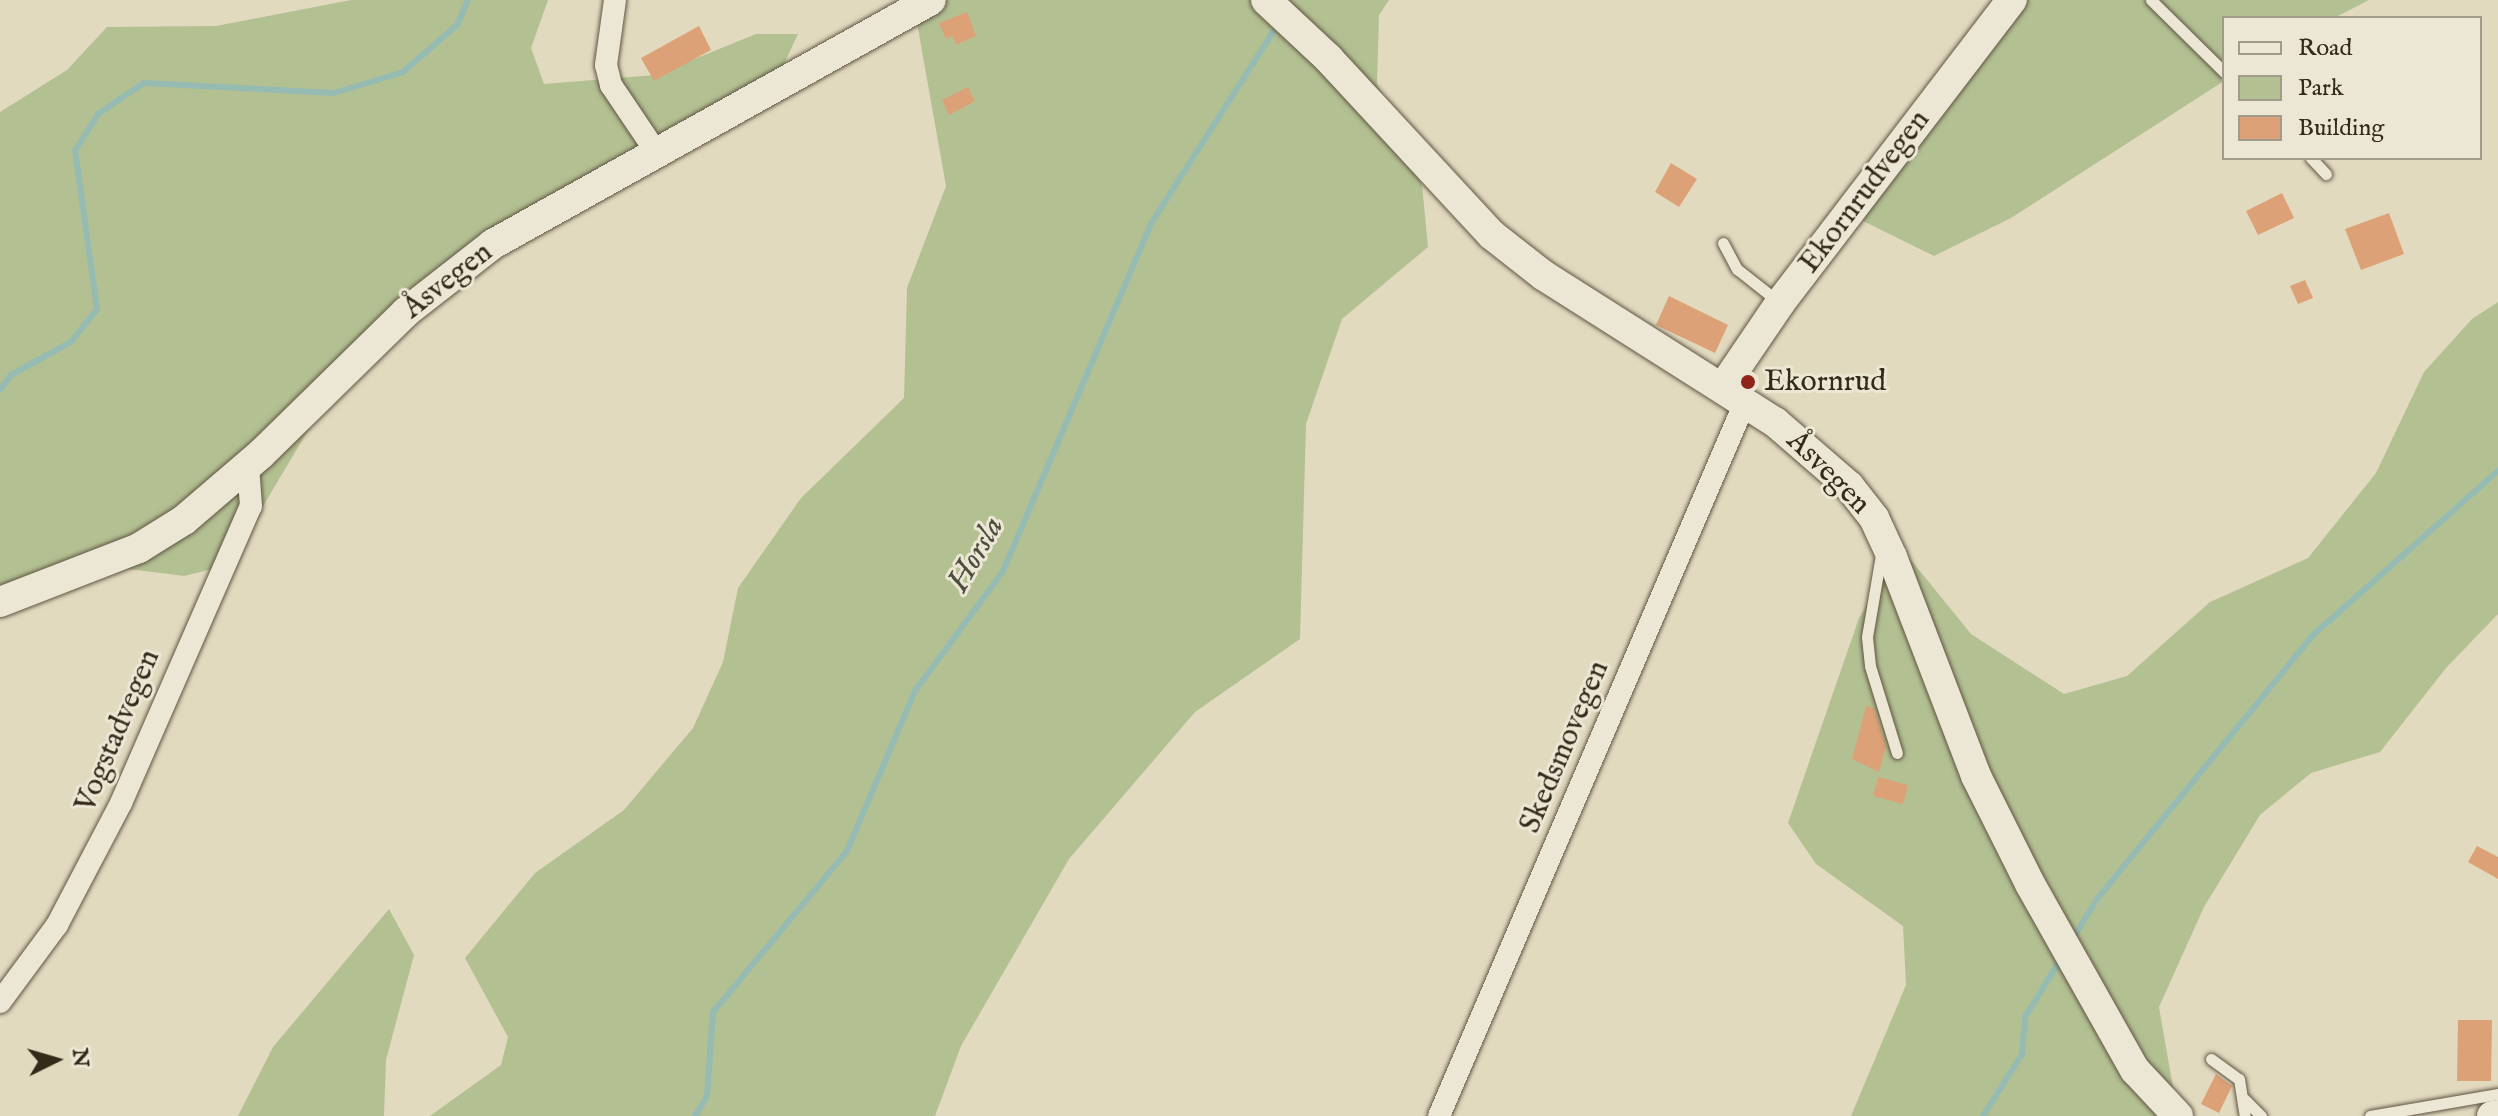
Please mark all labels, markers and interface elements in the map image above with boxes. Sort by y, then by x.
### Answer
legend [2222,16,2482,160]
text: Road [2298,33,2352,64]
text: Park [2298,73,2344,104]
street label: Ekornrudvegen [1792,103,1938,281]
text: Building [2298,113,2384,144]
street label: Åsvegen [396,235,500,327]
place label: Ekornrud [1764,364,1886,400]
marker: Ekornrud [1739,373,1757,391]
street label: Åsvegen [1779,424,1877,522]
water label: Horsla [940,511,1014,599]
street label: Vogstadvegen [68,644,168,818]
street label: Skedsmovegen [1513,656,1617,838]
north arrow [16,1020,96,1100]
text: N [65,1047,95,1069]

